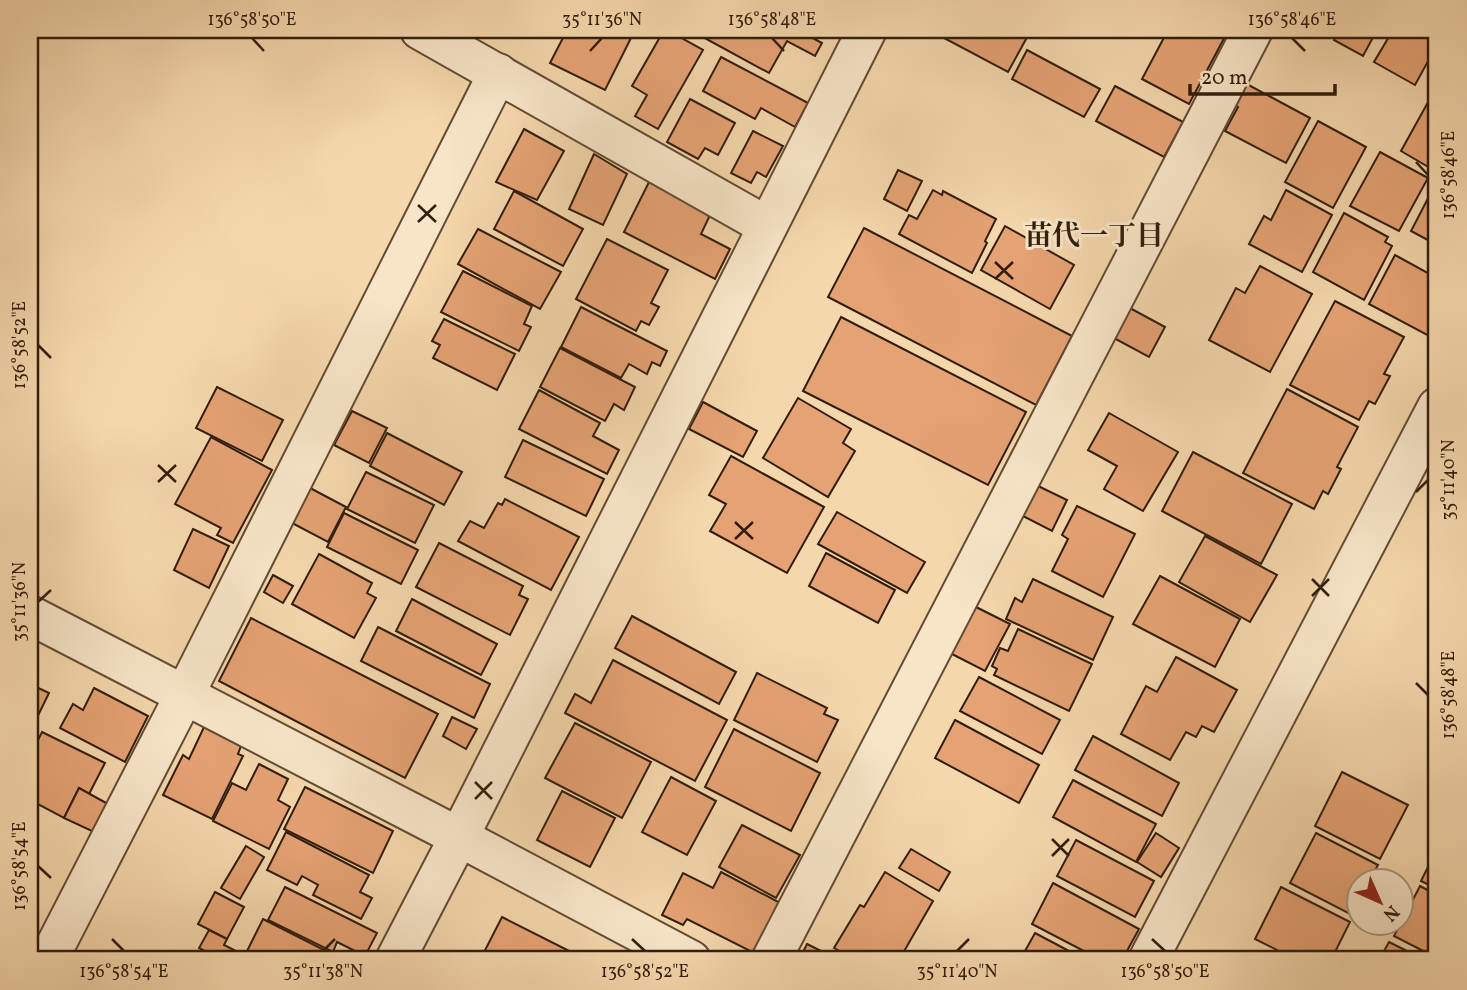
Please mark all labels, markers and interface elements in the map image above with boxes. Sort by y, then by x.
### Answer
text: 136°58'50"E [207,8,297,33]
text: 35°11'36"N [562,8,642,33]
text: 136°58'48"E [728,8,816,33]
text: 136°58'46"E [1248,8,1337,33]
scale bar [1190,52,1336,96]
text: 20 m [1201,64,1247,93]
text: 136°58'46"E [1437,130,1462,219]
district label: 苗代一丁目 [1024,218,1164,257]
text: 136°58'52"E [8,301,33,389]
text: 35°11'40"N [1437,439,1462,521]
text: 35°11'36"N [8,562,33,642]
text: 136°58'48"E [1437,651,1462,739]
text: 136°58'54"E [8,821,33,911]
north arrow [1344,867,1414,937]
text: N [1376,899,1405,927]
text: 136°58'54"E [79,960,169,985]
text: 35°11'38"N [283,960,363,985]
text: 136°58'52"E [601,960,689,985]
text: 35°11'40"N [916,960,998,985]
text: 136°58'50"E [1120,960,1210,985]

